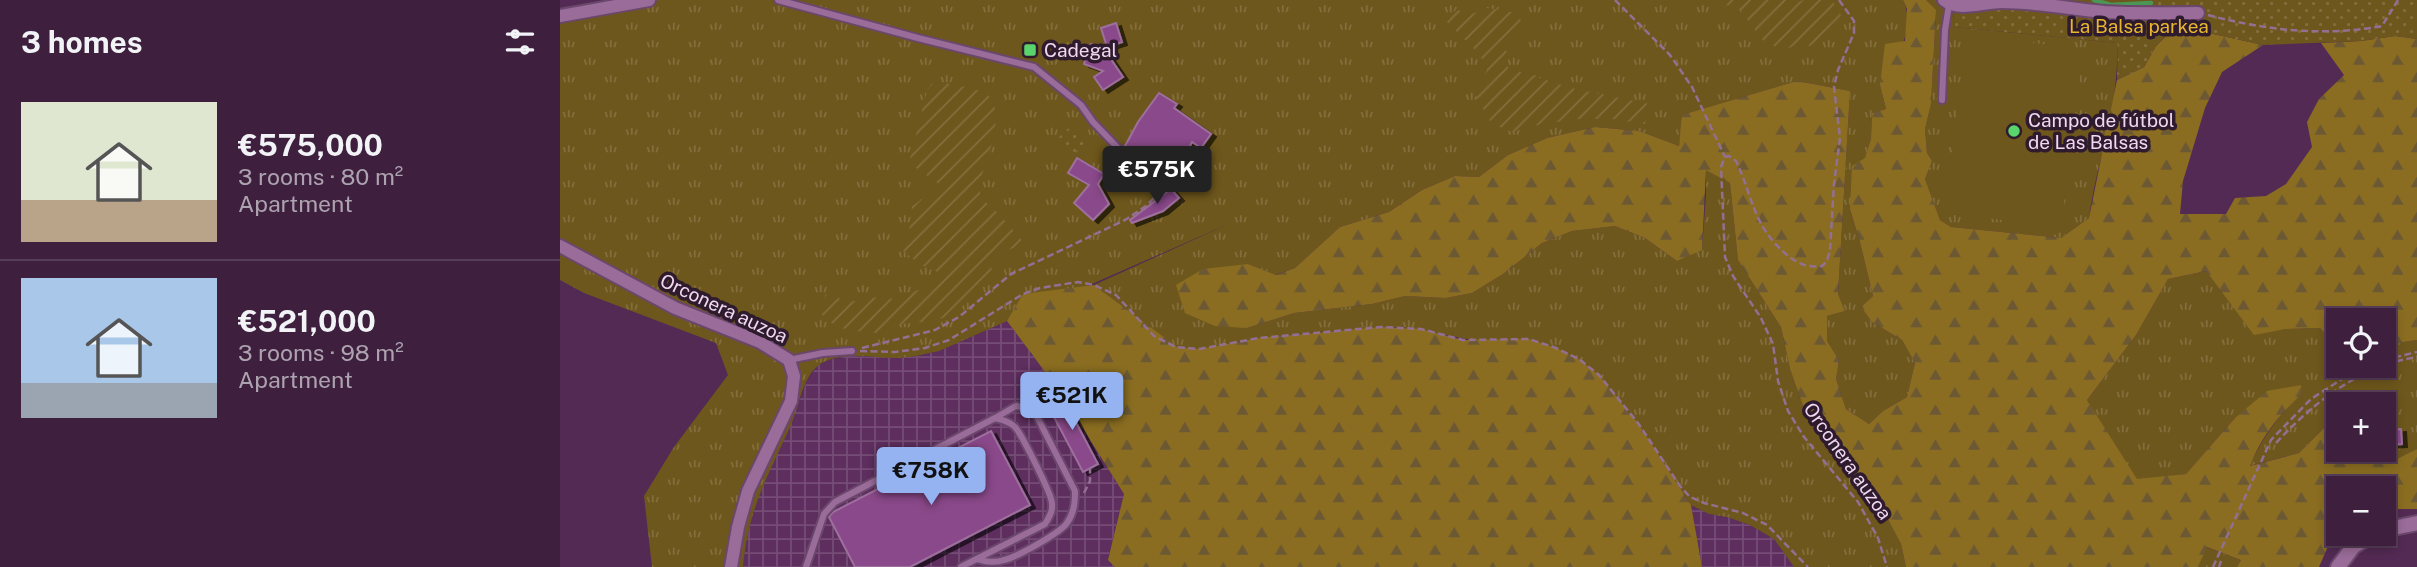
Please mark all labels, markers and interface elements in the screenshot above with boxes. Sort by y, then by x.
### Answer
park label: La Balsa parkea [2069,15,2209,37]
icon: filters [501,23,539,61]
text: 3 homes [21,24,143,60]
place label: Cadegal [1044,39,1117,61]
marker: Cadegal [1022,42,1038,58]
place label: Campo de fútbol de Las Balsas [2028,109,2175,153]
marker: Campo de fútbol de Las Balsas [2006,123,2022,139]
text: €575,000 [238,127,383,163]
icon: home [77,130,161,214]
pin: €575K [1108,146,1206,206]
text: €575K [1119,155,1195,182]
text: 3 rooms · 80 m² [238,163,403,190]
text: Apartment [238,190,353,217]
street label: Orconera auzoa [657,269,791,347]
text: €521,000 [238,303,376,339]
icon: home [77,306,161,390]
map controls [2326,308,2396,546]
button: locate [2326,308,2396,378]
text: 3 rooms · 98 m² [238,339,404,366]
text: Apartment [238,366,353,393]
pin: €521K [1023,372,1121,432]
text: €521K [1036,381,1108,408]
button: + [2326,392,2396,462]
street label: Orconera auzoa [1799,398,1897,524]
pin: €758K [882,448,980,507]
text: €758K [893,456,969,483]
button: − [2326,476,2396,546]

